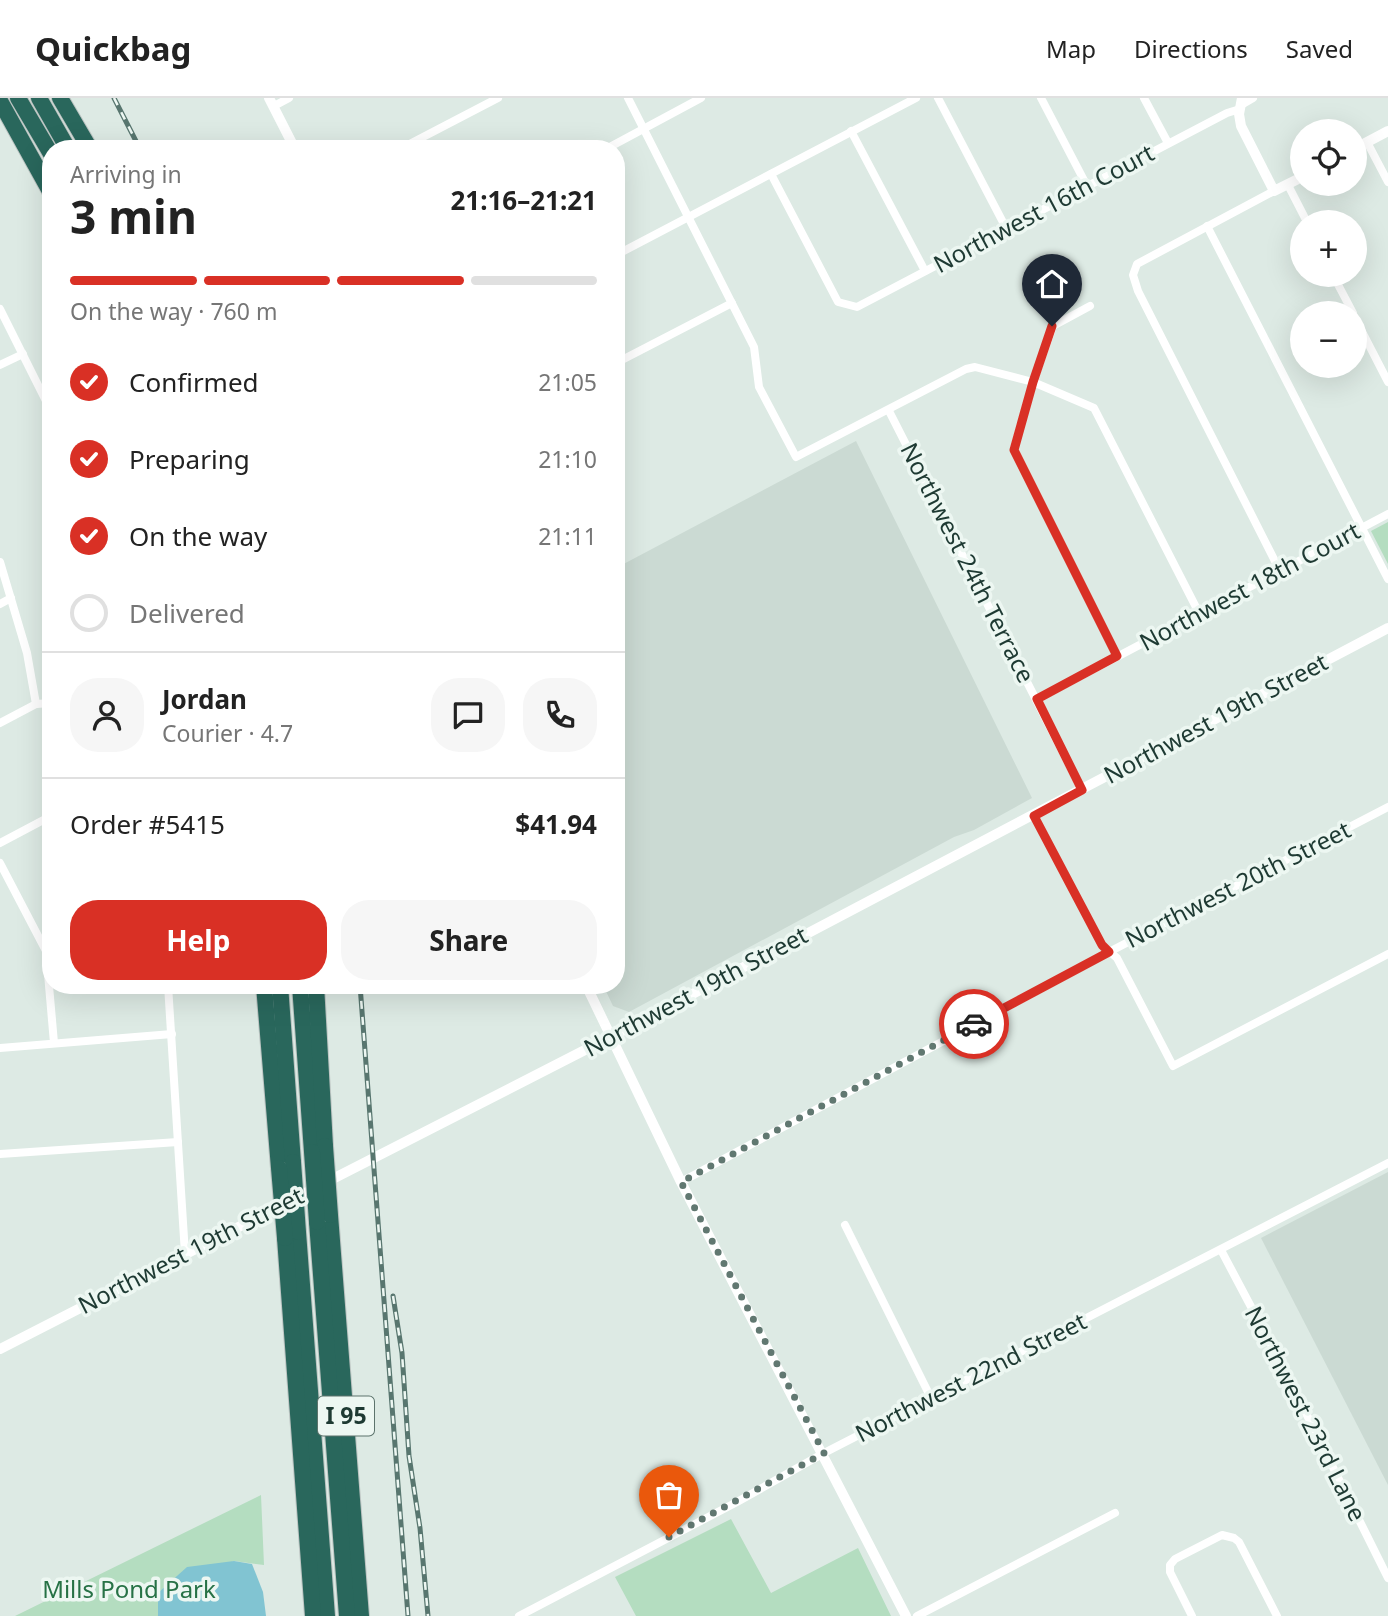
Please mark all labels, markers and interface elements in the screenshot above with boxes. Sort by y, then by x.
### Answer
text: Quickbag [35,26,191,71]
text: Map [1046,32,1096,65]
text: Directions [1134,32,1248,65]
text: Saved [1286,32,1353,65]
map controls [1290,119,1367,378]
button: locate [1290,119,1367,196]
street label: Northwest 16th Court [927,135,1160,280]
text: Arriving in [70,158,182,190]
text: 21:16–21:21 [450,182,597,218]
text: 3 min [70,185,197,247]
button: + [1290,210,1367,287]
pin [1022,254,1082,326]
icon: home [1033,265,1071,303]
text: On the way · 760 m [70,295,277,327]
button: − [1290,301,1367,378]
icon: check [70,363,108,401]
text: Confirmed [129,364,259,400]
text: 21:05 [538,366,597,398]
street label: Northwest 24th Terrace [893,437,1043,688]
icon: check [70,440,108,478]
text: Preparing [129,441,250,477]
text: 21:10 [538,443,597,475]
street label: Northwest 18th Court [1133,513,1366,658]
icon: check [70,517,108,555]
text: On the way [129,518,267,554]
text: 21:11 [538,520,597,552]
text: Delivered [129,595,245,631]
street label: Northwest 19th Street [1098,644,1333,791]
button: person [70,678,144,752]
button: chat [431,678,505,752]
button: phone [523,678,597,752]
text: Jordan [162,681,247,717]
text: Courier · 4.7 [162,717,293,749]
text: Order #5415 [70,806,225,842]
text: $41.94 [515,806,597,842]
street label: Northwest 20th Street [1119,812,1356,955]
button: Help [70,900,327,980]
button: Share [341,900,597,980]
street label: Northwest 19th Street [578,917,813,1064]
courier [939,989,1009,1059]
icon: car [955,1005,993,1043]
street label: Northwest 19th Street [72,1178,309,1321]
street label: Northwest 23rd Lane [1238,1300,1375,1527]
street label: Northwest 22nd Street [849,1304,1092,1449]
road number: I 95 [318,1396,374,1436]
pin [639,1465,699,1537]
icon: bag [650,1476,688,1514]
park label: Mills Pond Park [42,1572,216,1605]

